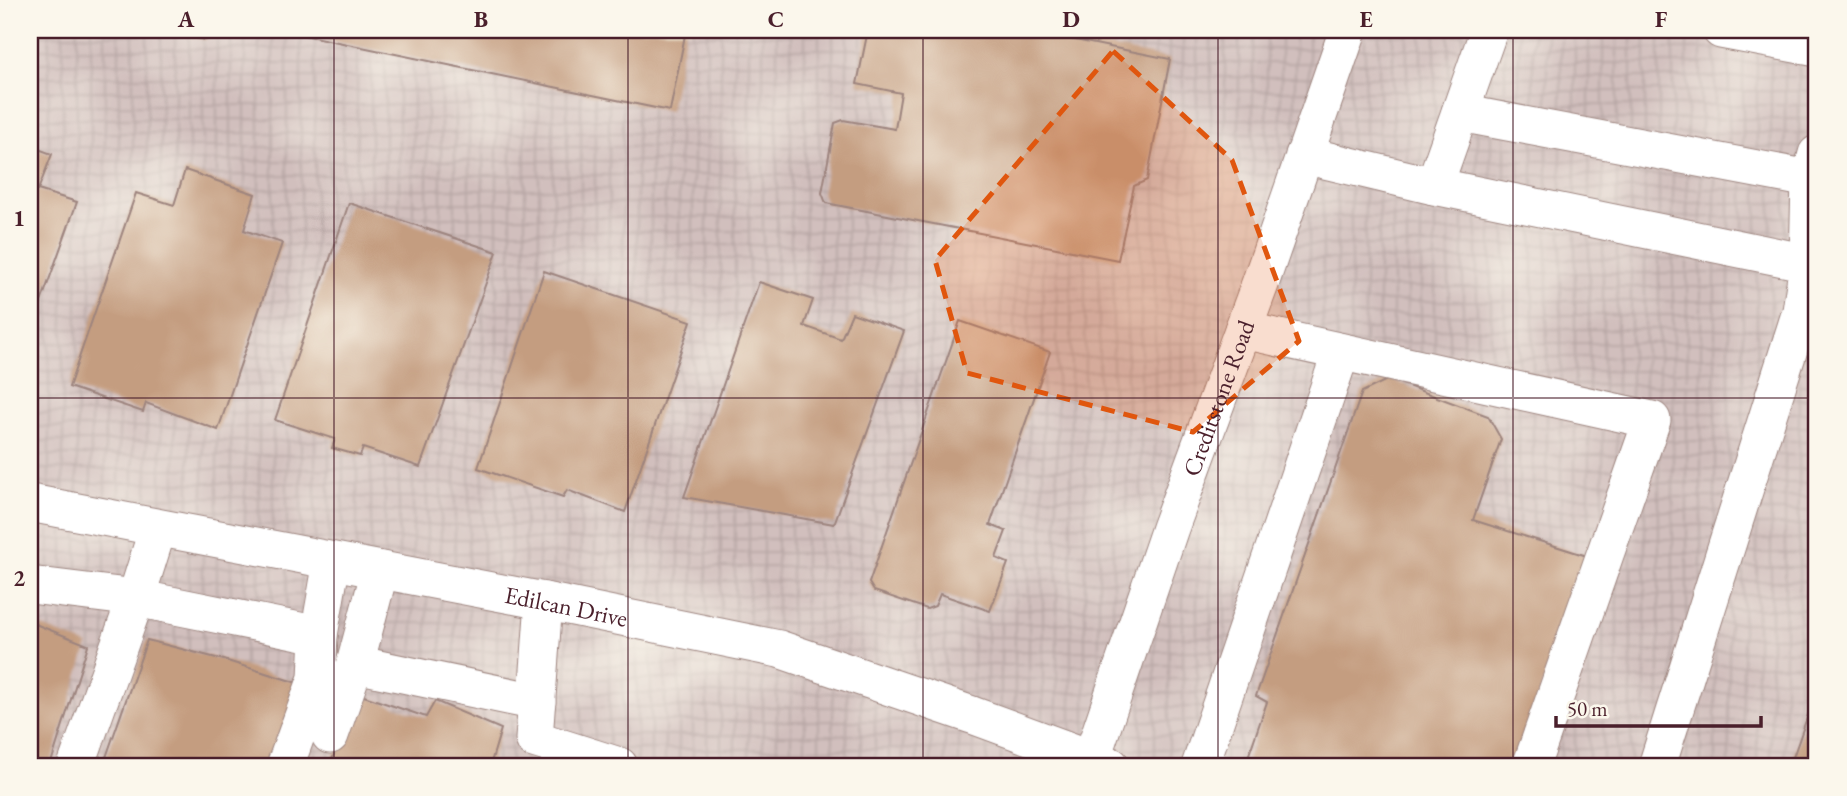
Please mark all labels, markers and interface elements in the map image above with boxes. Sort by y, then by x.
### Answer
text: A [177,4,195,34]
text: B [474,4,488,34]
text: C [768,4,784,34]
text: D [1062,4,1080,34]
text: E [1359,4,1373,34]
text: F [1655,4,1668,34]
text: 1 [13,203,25,233]
street label: Creditstone Road [1175,315,1261,480]
text: 2 [13,563,25,593]
street label: Edilcan Drive [502,578,630,633]
scale bar [1556,684,1761,728]
text: 50 m [1567,695,1608,722]

